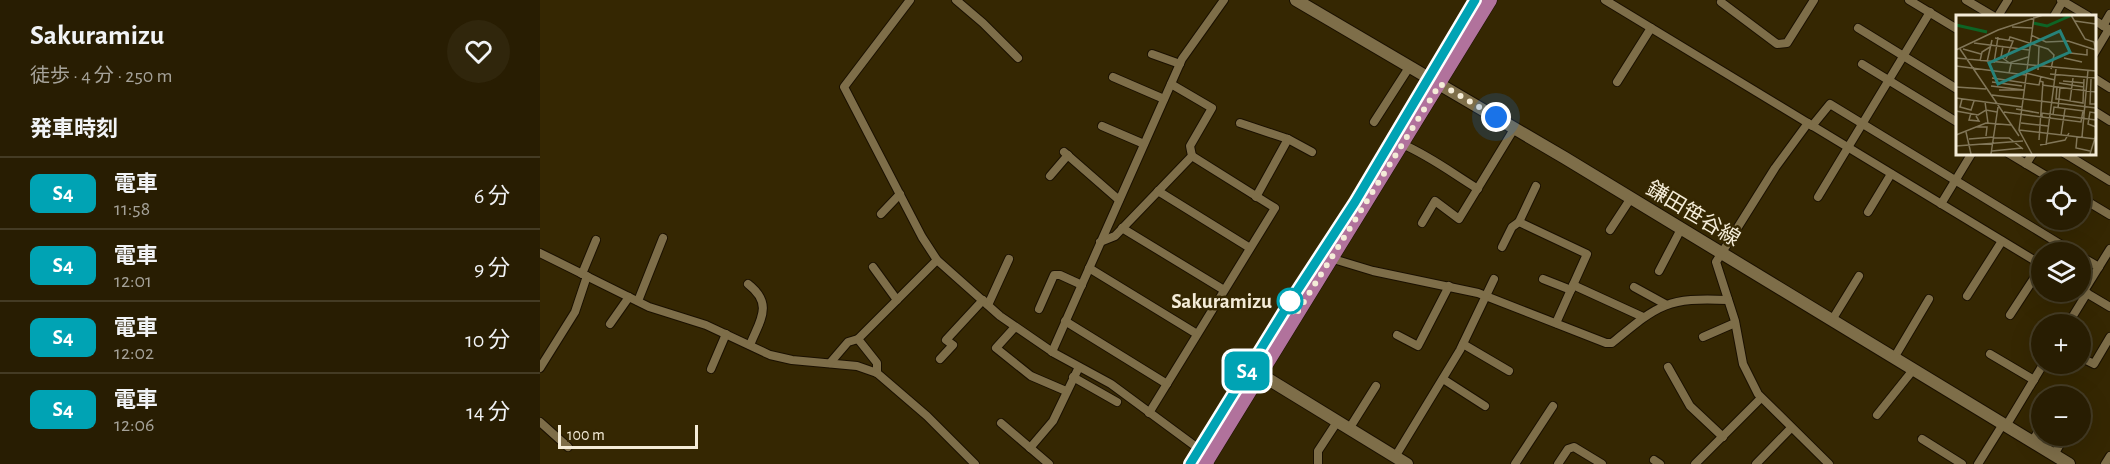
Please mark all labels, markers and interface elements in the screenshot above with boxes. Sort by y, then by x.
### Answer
inset map [1956,15,2095,154]
button: heart [447,20,510,83]
text: Sakuramizu [30,22,164,50]
text: 徒歩 · 4 分 · 250 m [30,66,173,86]
your location [1481,102,1511,132]
text: 発車時刻 [30,118,118,140]
map controls [2031,170,2091,446]
button: locate [2031,170,2091,230]
text: 電車 [114,173,158,195]
street label: 鎌田笹谷線 [1643,177,1744,250]
text: S4 [52,183,74,204]
text: 6 分 [474,185,510,207]
text: 11:58 [114,199,150,219]
button: layers [2031,242,2091,302]
text: 電車 [114,245,158,267]
text: S4 [52,255,74,276]
text: 9 分 [474,257,510,279]
text: 12:01 [114,271,152,291]
marker: Sakuramizu [1277,288,1303,314]
place label: Sakuramizu [1171,291,1272,312]
button: + [2031,314,2091,374]
text: 電車 [114,317,158,339]
text: S4 [52,327,74,348]
text: 10 分 [465,329,510,351]
text: 12:02 [114,343,154,363]
line badge: S4 [1220,352,1274,391]
text: S4 [1236,361,1258,382]
button: − [2031,386,2091,446]
text: 電車 [114,389,158,411]
text: S4 [52,399,74,420]
text: 14 分 [466,401,510,423]
text: 12:06 [114,415,155,435]
scale bar [558,422,698,450]
text: 100 m [567,427,605,443]

